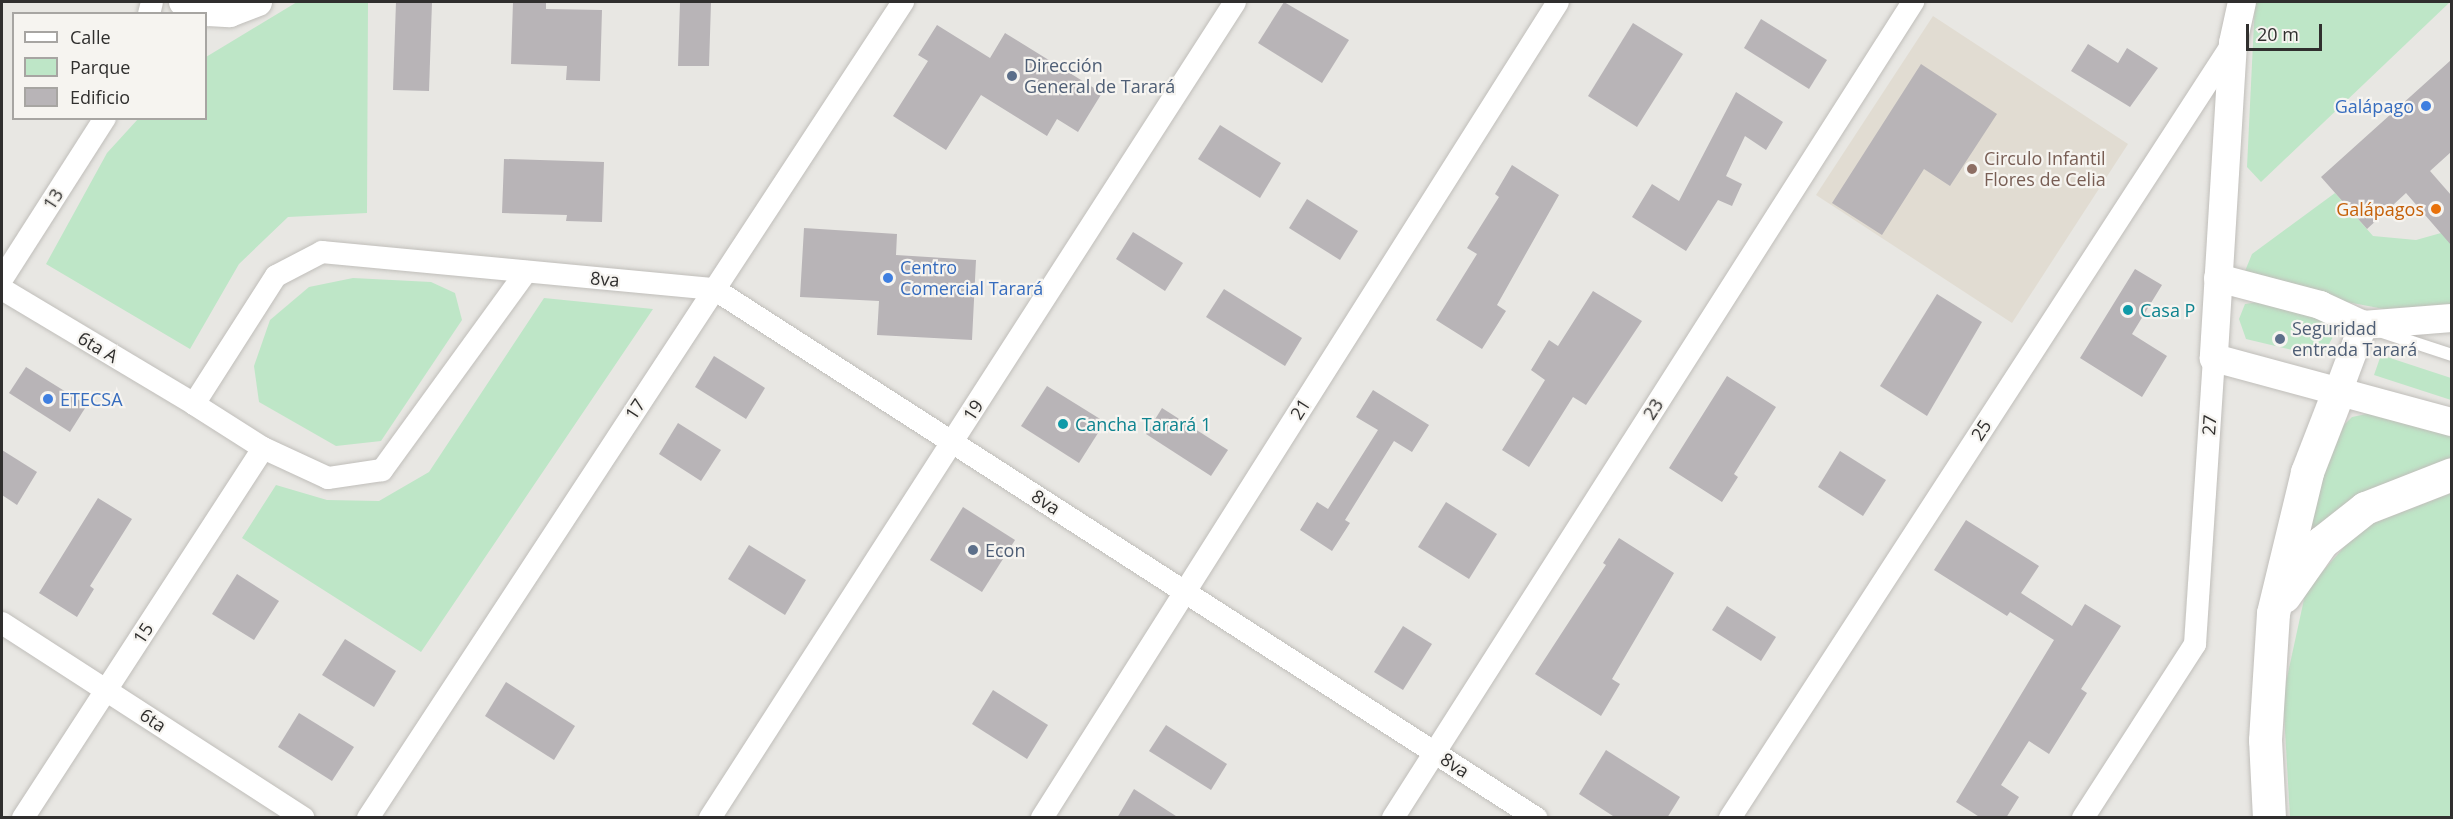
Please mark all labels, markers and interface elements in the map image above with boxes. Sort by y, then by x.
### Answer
legend [12,12,207,120]
scale bar [2249,12,2326,50]
text: 20 m [2257,22,2299,46]
text: Calle [70,25,111,49]
text: Parque [70,55,130,79]
place label: Dirección General de Tarará [1024,55,1175,98]
marker: Dirección General de Tarará [1005,69,1019,83]
text: Edificio [70,85,130,109]
place label: Galápago [2335,95,2414,117]
marker: Galápago [2419,99,2433,113]
place label: Circulo Infantil Flores de Celia [1984,148,2106,190]
marker: Circulo Infantil Flores de Celia [1965,162,1979,176]
street label: 13 [38,184,68,214]
place label: Galápagos [2336,198,2424,220]
marker: Galápagos [2429,202,2443,216]
place label: Centro Comercial Tarará [900,257,1043,300]
street label: 8va [589,267,621,291]
marker: Centro Comercial Tarará [881,271,895,285]
place label: Casa P [2140,299,2195,321]
marker: Casa P [2121,303,2135,317]
place label: Seguridad entrada Tarará [2292,318,2417,360]
street label: 6ta A [74,327,122,367]
marker: Seguridad entrada Tarará [2273,332,2287,346]
place label: ETECSA [60,388,123,410]
marker: ETECSA [41,392,55,406]
street label: 17 [620,394,650,424]
street label: 23 [1638,394,1668,424]
street label: 19 [958,395,988,425]
street label: 21 [1285,395,1315,423]
place label: Cancha Tarará 1 [1075,413,1211,435]
street label: 27 [2198,414,2220,436]
street label: 25 [1966,415,1996,445]
marker: Cancha Tarará 1 [1056,417,1070,431]
street label: 8va [1028,485,1064,519]
place label: Econ [985,539,1025,561]
marker: Econ [966,543,980,557]
street label: 15 [128,618,158,648]
street label: 6ta [136,704,170,736]
street label: 8va [1437,748,1473,782]

